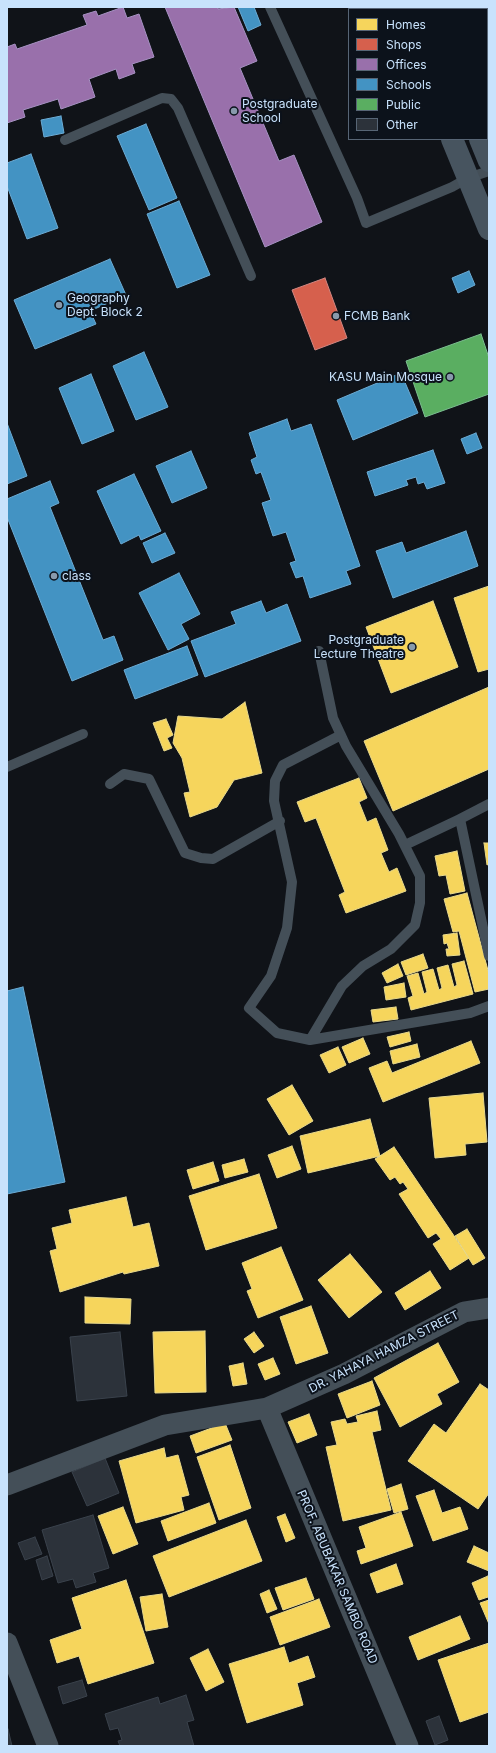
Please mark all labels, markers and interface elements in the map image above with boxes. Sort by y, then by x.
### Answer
legend [348,8,488,140]
text: Homes [386,17,426,32]
text: Shops [386,37,422,52]
text: Offices [386,57,427,72]
text: Schools [386,77,431,92]
place label: Postgraduate School [242,97,318,125]
text: Public [386,97,421,112]
marker: Postgraduate School [229,106,239,116]
text: Other [386,117,418,132]
place label: Geography Dept. Block 2 [67,291,143,319]
marker: Geography Dept. Block 2 [54,300,64,310]
place label: FCMB Bank [344,309,410,323]
marker: FCMB Bank [331,311,341,321]
place label: KASU Main Mosque [329,370,442,384]
marker: KASU Main Mosque [445,372,455,382]
place label: class [62,569,91,583]
marker: class [49,571,59,581]
place label: Postgraduate Lecture Theatre [314,633,404,661]
marker: Postgraduate Lecture Theatre [407,642,417,652]
street label: DR. YAHAYA HAMZA STREET [307,1308,461,1396]
street label: PROF. ABUBAKAR SAMBO ROAD [294,1488,380,1666]

